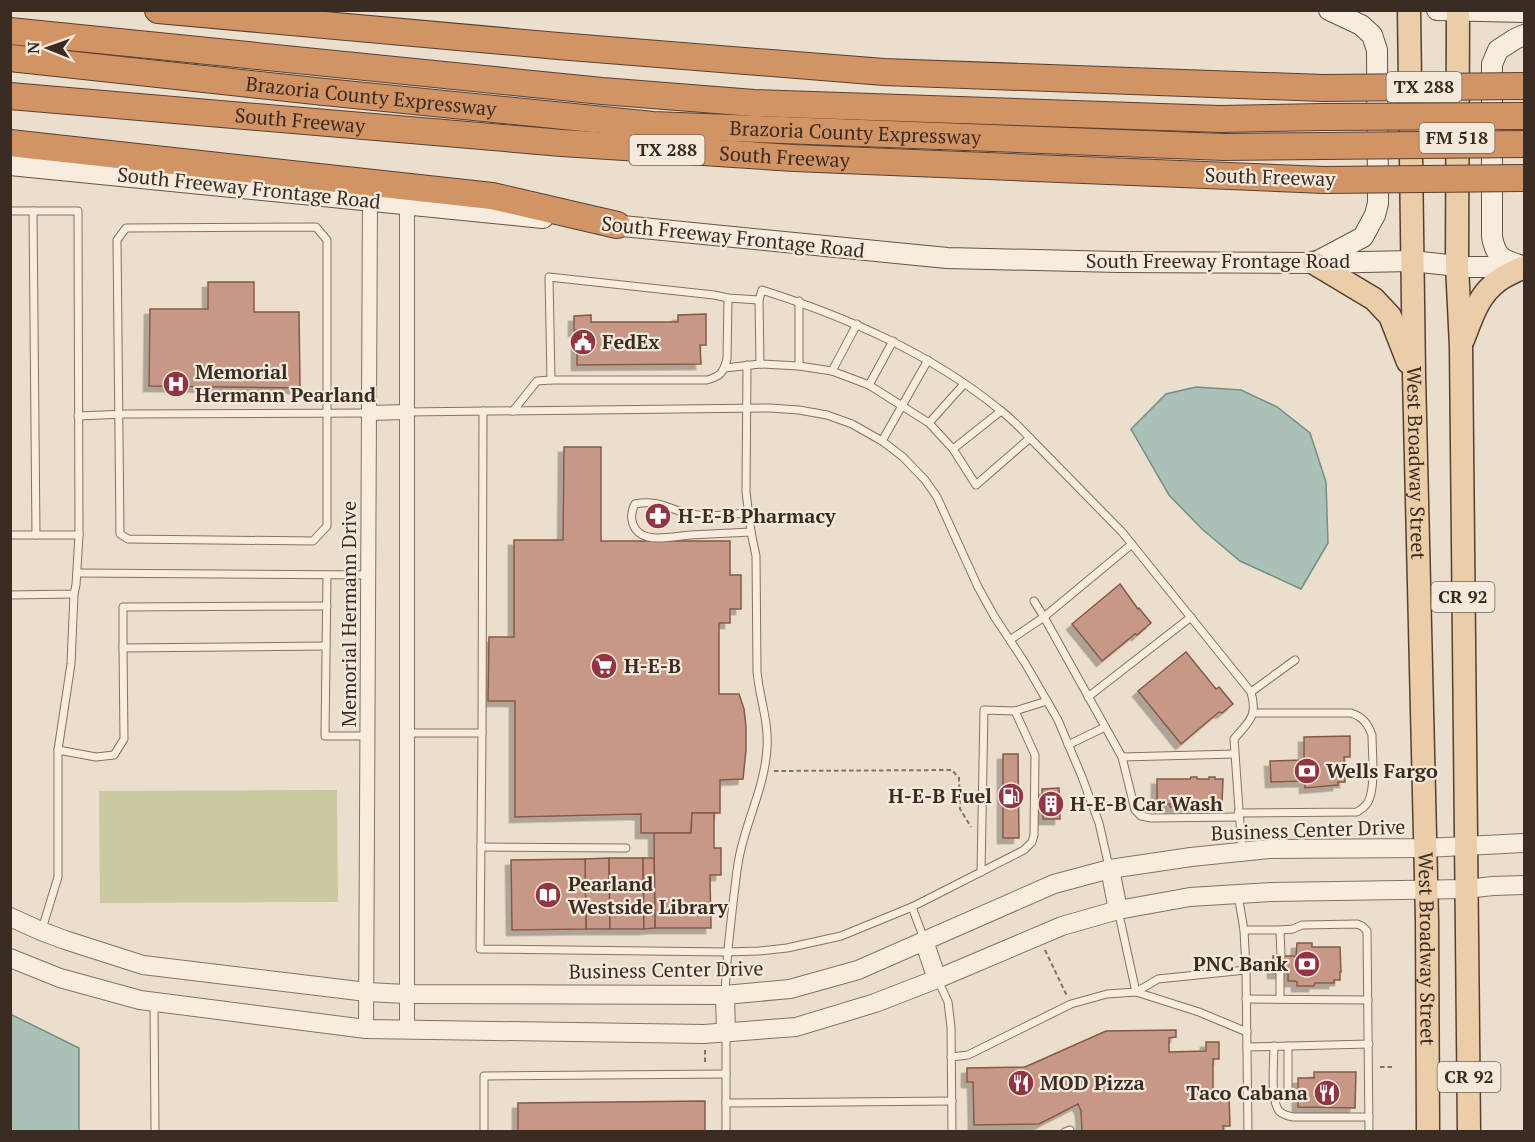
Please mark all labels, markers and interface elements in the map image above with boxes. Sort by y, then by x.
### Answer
north arrow [18,18,78,78]
text: N [22,41,44,54]
street label: Brazoria County Expressway [244,70,499,122]
road number: TX 288 [1386,72,1462,102]
street label: South Freeway [234,101,367,139]
street label: Brazoria County Expressway [729,114,983,151]
road number: FM 518 [1420,123,1494,153]
road number: TX 288 [630,135,704,165]
street label: South Freeway [718,139,851,173]
street label: South Freeway Frontage Road [116,160,382,215]
street label: South Freeway [1204,161,1337,192]
street label: South Freeway Frontage Road [600,209,866,264]
street label: South Freeway Frontage Road [1086,247,1350,274]
public building icon: FedEx [568,327,598,357]
place label: FedEx [602,328,660,355]
place label: Memorial Hermann Pearland [195,358,376,408]
street label: West Broadway Street [1401,366,1432,561]
hospital icon: Memorial Hermann Pearland [161,369,191,399]
street label: Memorial Hermann Drive [335,501,362,727]
pharmacy icon: H-E-B Pharmacy [643,501,673,531]
place label: H-E-B Pharmacy [678,502,836,529]
road number: CR 92 [1432,582,1494,612]
supermarket icon: H-E-B [589,651,619,681]
place label: H-E-B [624,652,681,679]
bank icon: Wells Fargo [1292,756,1322,786]
place label: Wells Fargo [1326,757,1438,784]
fuel station icon: H-E-B Fuel [996,781,1026,811]
place label: H-E-B Fuel [888,782,992,809]
building icon: H-E-B Car Wash [1036,789,1066,819]
place label: H-E-B Car Wash [1070,790,1223,817]
street label: Business Center Drive [1210,813,1406,846]
street label: West Broadway Street [1412,852,1442,1046]
place label: Pearland Westside Library [568,870,728,920]
library icon: Pearland Westside Library [533,880,563,910]
bank icon: PNC Bank [1292,949,1322,979]
place label: PNC Bank [1193,950,1288,977]
street label: Business Center Drive [568,954,764,985]
road number: CR 92 [1438,1062,1500,1092]
restaurant icon: MOD Pizza [1006,1068,1036,1098]
place label: MOD Pizza [1040,1069,1145,1096]
restaurant icon: Taco Cabana [1312,1078,1342,1108]
place label: Taco Cabana [1186,1079,1308,1106]

